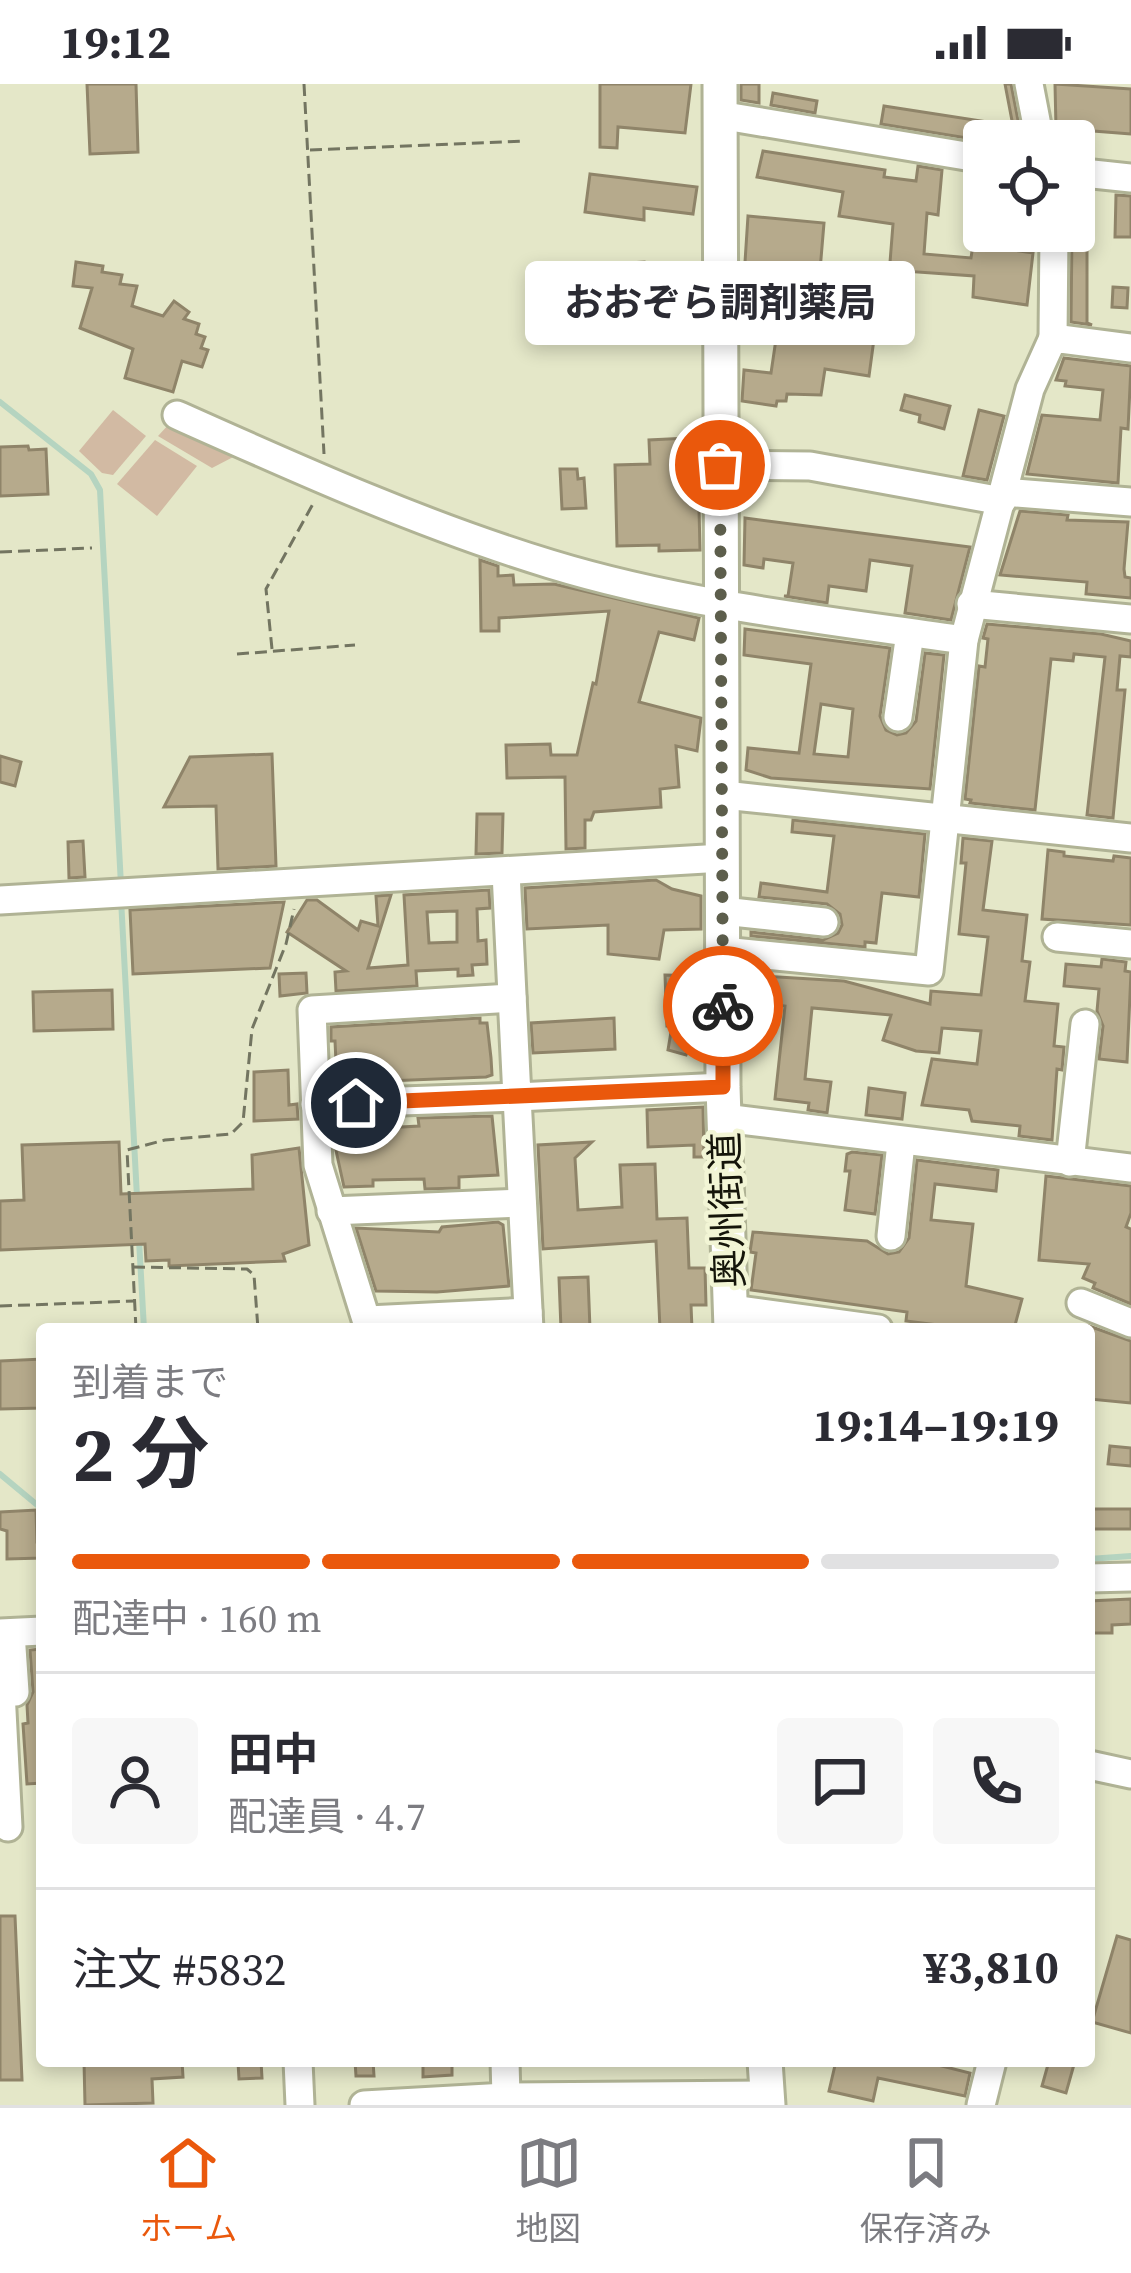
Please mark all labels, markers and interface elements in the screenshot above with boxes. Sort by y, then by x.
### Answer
text: 19:12 [60,11,171,73]
map controls [963,120,1095,252]
button: locate [963,120,1095,252]
callout: おおぞら調剤薬局 [525,261,915,345]
text: おおぞら調剤薬局 [564,276,876,329]
pin [669,414,771,516]
icon: bag [687,432,753,498]
courier [663,946,783,1066]
icon: bike [690,973,756,1039]
pin [305,1052,407,1154]
icon: home [323,1070,389,1136]
street label: 奥州街道 [698,1131,756,1289]
text: 到着まで [72,1356,228,1409]
text: 19:14–19:19 [813,1394,1059,1456]
text: 2 分 [72,1400,209,1507]
text: 配達中 · 160 m [72,1592,322,1645]
button: person [72,1718,198,1844]
button: chat [777,1718,903,1844]
button: phone [933,1718,1059,1844]
text: 田中 [228,1723,318,1785]
text: 配達員 · 4.7 [228,1790,426,1843]
text: ¥3,810 [924,1936,1059,1998]
text: 注文 #5832 [72,1938,286,2000]
tab: ホーム [139,2130,237,2251]
tab: 地図 [516,2130,582,2251]
tab: 保存済み [860,2130,992,2251]

